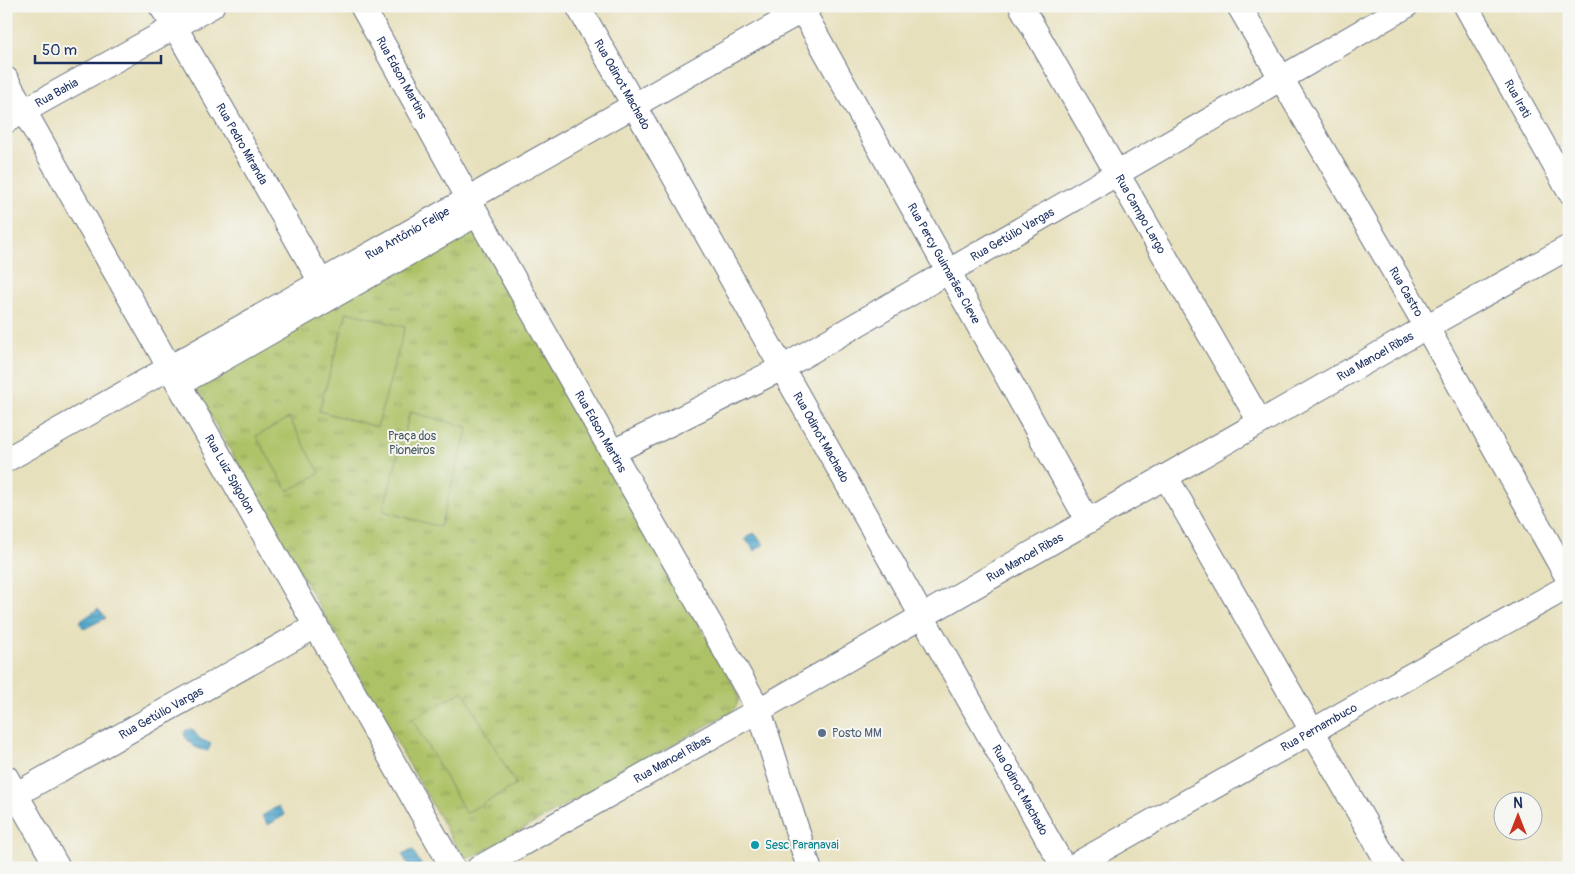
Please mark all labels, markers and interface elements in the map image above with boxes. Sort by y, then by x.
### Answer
scale bar [35,32,161,64]
street label: Rua Edson Martins [372,34,430,122]
street label: Rua Odinot Machado [590,37,653,133]
text: 50 m [42,41,77,60]
street label: Rua Bahia [33,75,81,111]
street label: Rua Irati [1501,77,1534,120]
street label: Rua Pedro Miranda [212,101,271,188]
street label: Rua Campo Largo [1112,172,1169,257]
street label: Rua Percy Guimarães Cleve [904,201,983,327]
street label: Rua Antônio Felipe [363,204,453,264]
street label: Rua Getúlio Vargas [968,204,1058,265]
street label: Rua Castro [1385,265,1426,320]
street label: Rua Manoel Ribas [1334,329,1417,385]
street label: Rua Edson Martins [571,388,630,476]
street label: Rua Odinot Machado [789,390,852,486]
park label: Praça dos Pioneiros [388,429,437,458]
street label: Rua Luiz Spigolon [201,432,258,517]
street label: Rua Manoel Ribas [984,530,1067,586]
street label: Rua Getúlio Vargas [117,683,207,743]
street label: Rua Pernambuco [1278,700,1361,755]
place label: Posto MM [832,726,882,741]
marker: Posto MM [816,727,828,739]
street label: Rua Manoel Ribas [631,731,714,787]
street label: Rua Odinot Machado [988,742,1051,839]
north arrow [1492,792,1542,842]
text: N [1513,795,1523,812]
place label: Sesc Paranavai [765,838,839,853]
marker: Sesc Paranavai [749,839,761,851]

